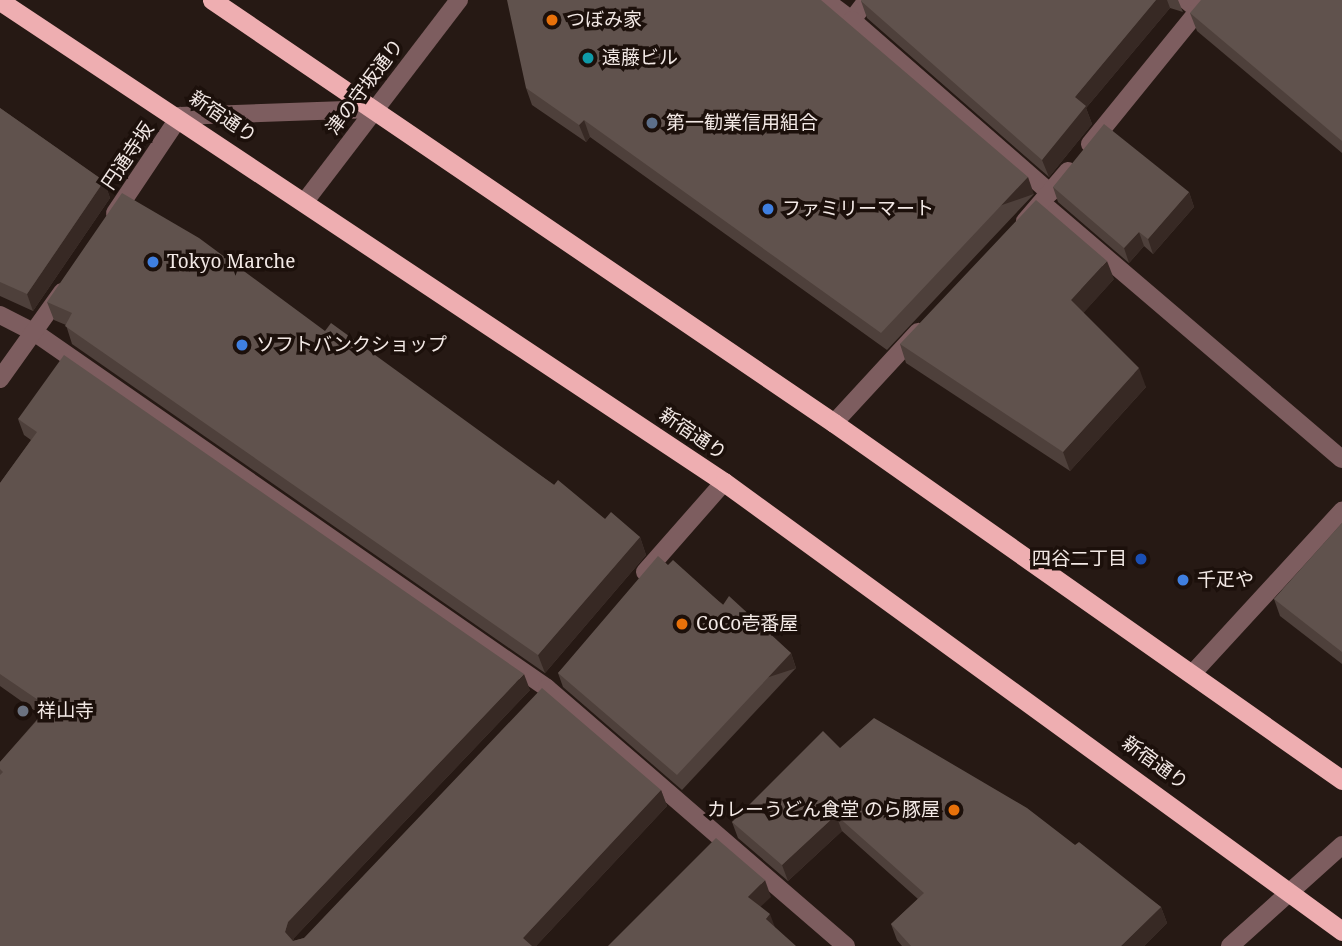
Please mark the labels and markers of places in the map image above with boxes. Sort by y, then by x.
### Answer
place label: つぼみ家 [566,9,642,31]
marker: つぼみ家 [544,12,560,28]
place label: 遠藤ビル [602,47,678,69]
marker: 遠藤ビル [580,50,596,66]
place label: 第一勧業信用組合 [666,112,818,134]
marker: 第一勧業信用組合 [644,115,660,131]
place label: ファミリーマート [782,198,934,220]
marker: ファミリーマート [760,201,776,217]
place label: Tokyo Marche [167,251,295,273]
marker: Tokyo Marche [145,254,161,270]
place label: ソフトバンクショップ [256,334,446,356]
marker: ソフトバンクショップ [234,337,250,353]
place label: 四谷二丁目 [1032,548,1127,570]
marker: 四谷二丁目 [1133,551,1149,567]
place label: 千疋や [1197,569,1254,591]
marker: 千疋や [1175,572,1191,588]
place label: CoCo壱番屋 [696,613,798,635]
marker: CoCo壱番屋 [674,616,690,632]
place label: 祥山寺 [37,700,94,722]
marker: 祥山寺 [15,703,31,719]
place label: カレーうどん食堂 のら豚屋 [707,799,940,821]
marker: カレーうどん食堂 のら豚屋 [946,802,962,818]

